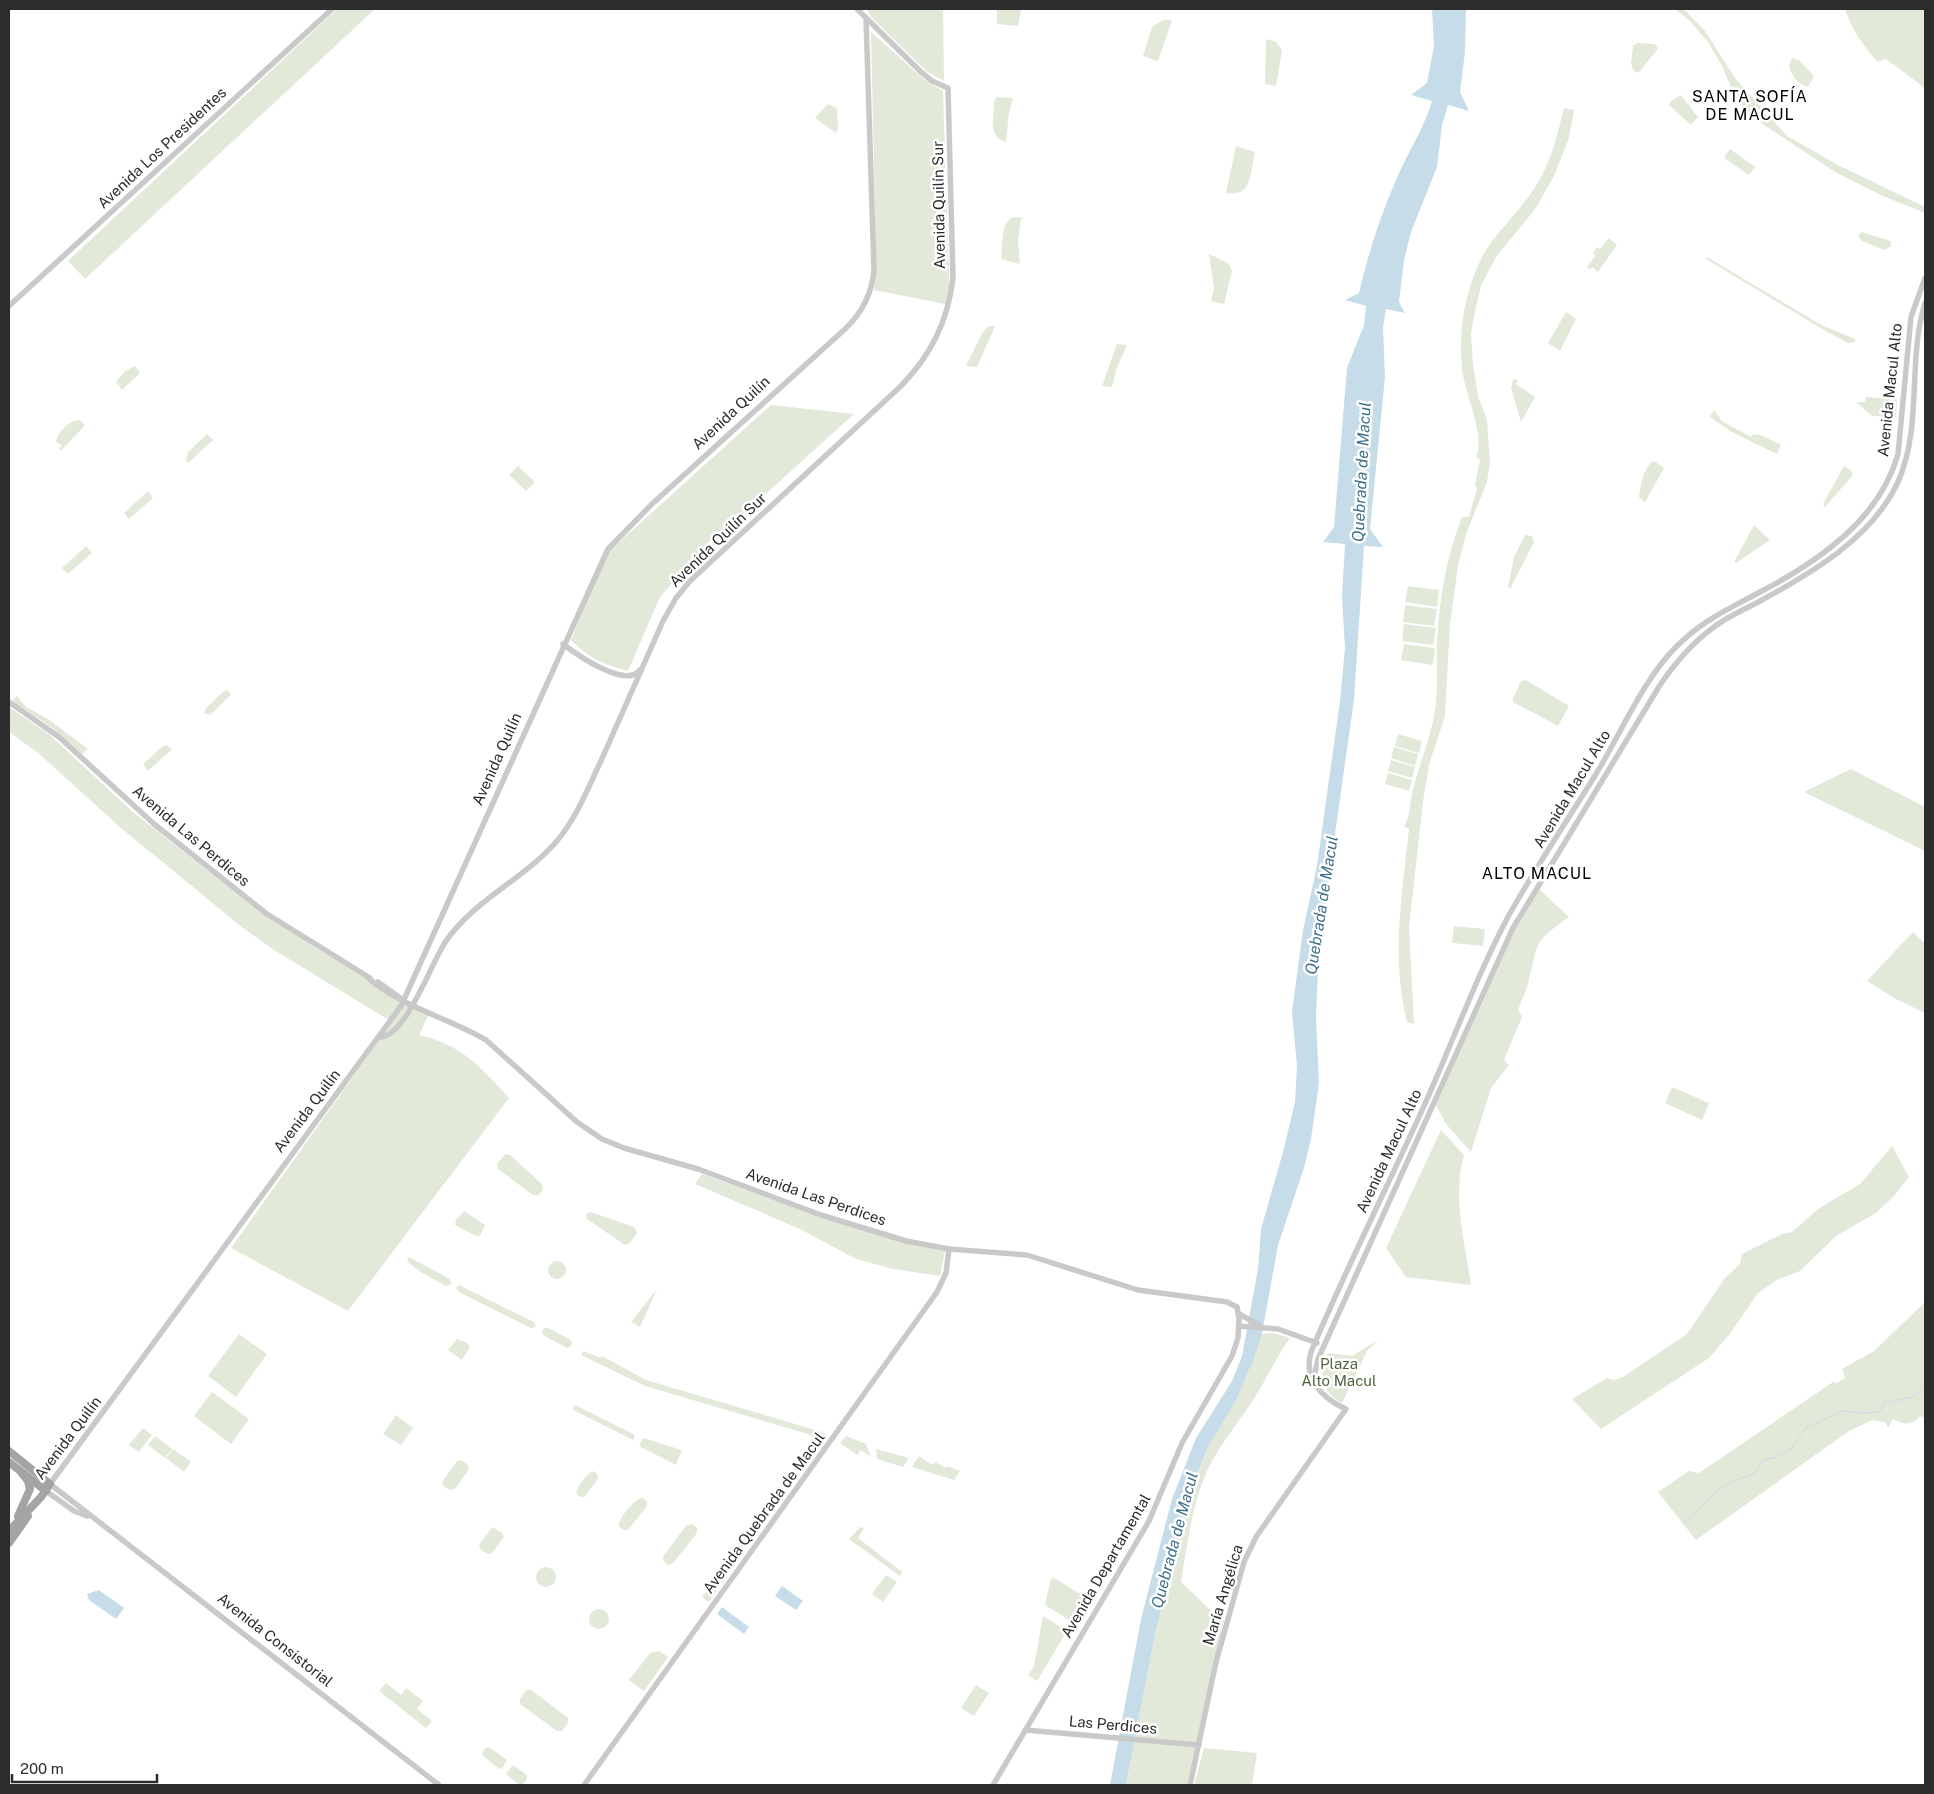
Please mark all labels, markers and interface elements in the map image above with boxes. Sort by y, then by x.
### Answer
street label: Avenida Los Presidentes [94,84,229,212]
district label: SANTA SOFÍA DE MACUL [1692,86,1808,124]
street label: Avenida Quilín Sur [929,141,948,269]
street label: Avenida Macul Alto [1874,322,1905,458]
street label: Avenida Quilín [688,372,773,453]
water label: Quebrada de Macul [1348,402,1375,543]
street label: Avenida Quilín Sur [666,489,770,590]
street label: Avenida Quilín [469,710,525,808]
street label: Avenida Macul Alto [1530,727,1613,851]
street label: Avenida Las Perdices [129,782,253,889]
water label: Quebrada de Macul [1301,834,1342,976]
district label: ALTO MACUL [1482,864,1592,883]
street label: Avenida Quilín [270,1066,343,1156]
street label: Avenida Macul Alto [1352,1086,1425,1215]
street label: Avenida Las Perdices [744,1165,889,1229]
park label: Plaza Alto Macul [1301,1355,1377,1389]
street label: Avenida Quilín [31,1393,104,1483]
street label: Avenida Quebrada de Macul [699,1429,828,1597]
water label: Quebrada de Macul [1147,1470,1202,1610]
street label: Avenida Departamental [1057,1491,1154,1641]
street label: María Angélica [1199,1542,1246,1647]
street label: Avenida Consistorial [214,1589,336,1690]
street label: Las Perdices [1068,1712,1158,1737]
scale bar [12,1752,158,1784]
text: 200 m [20,1760,64,1777]

